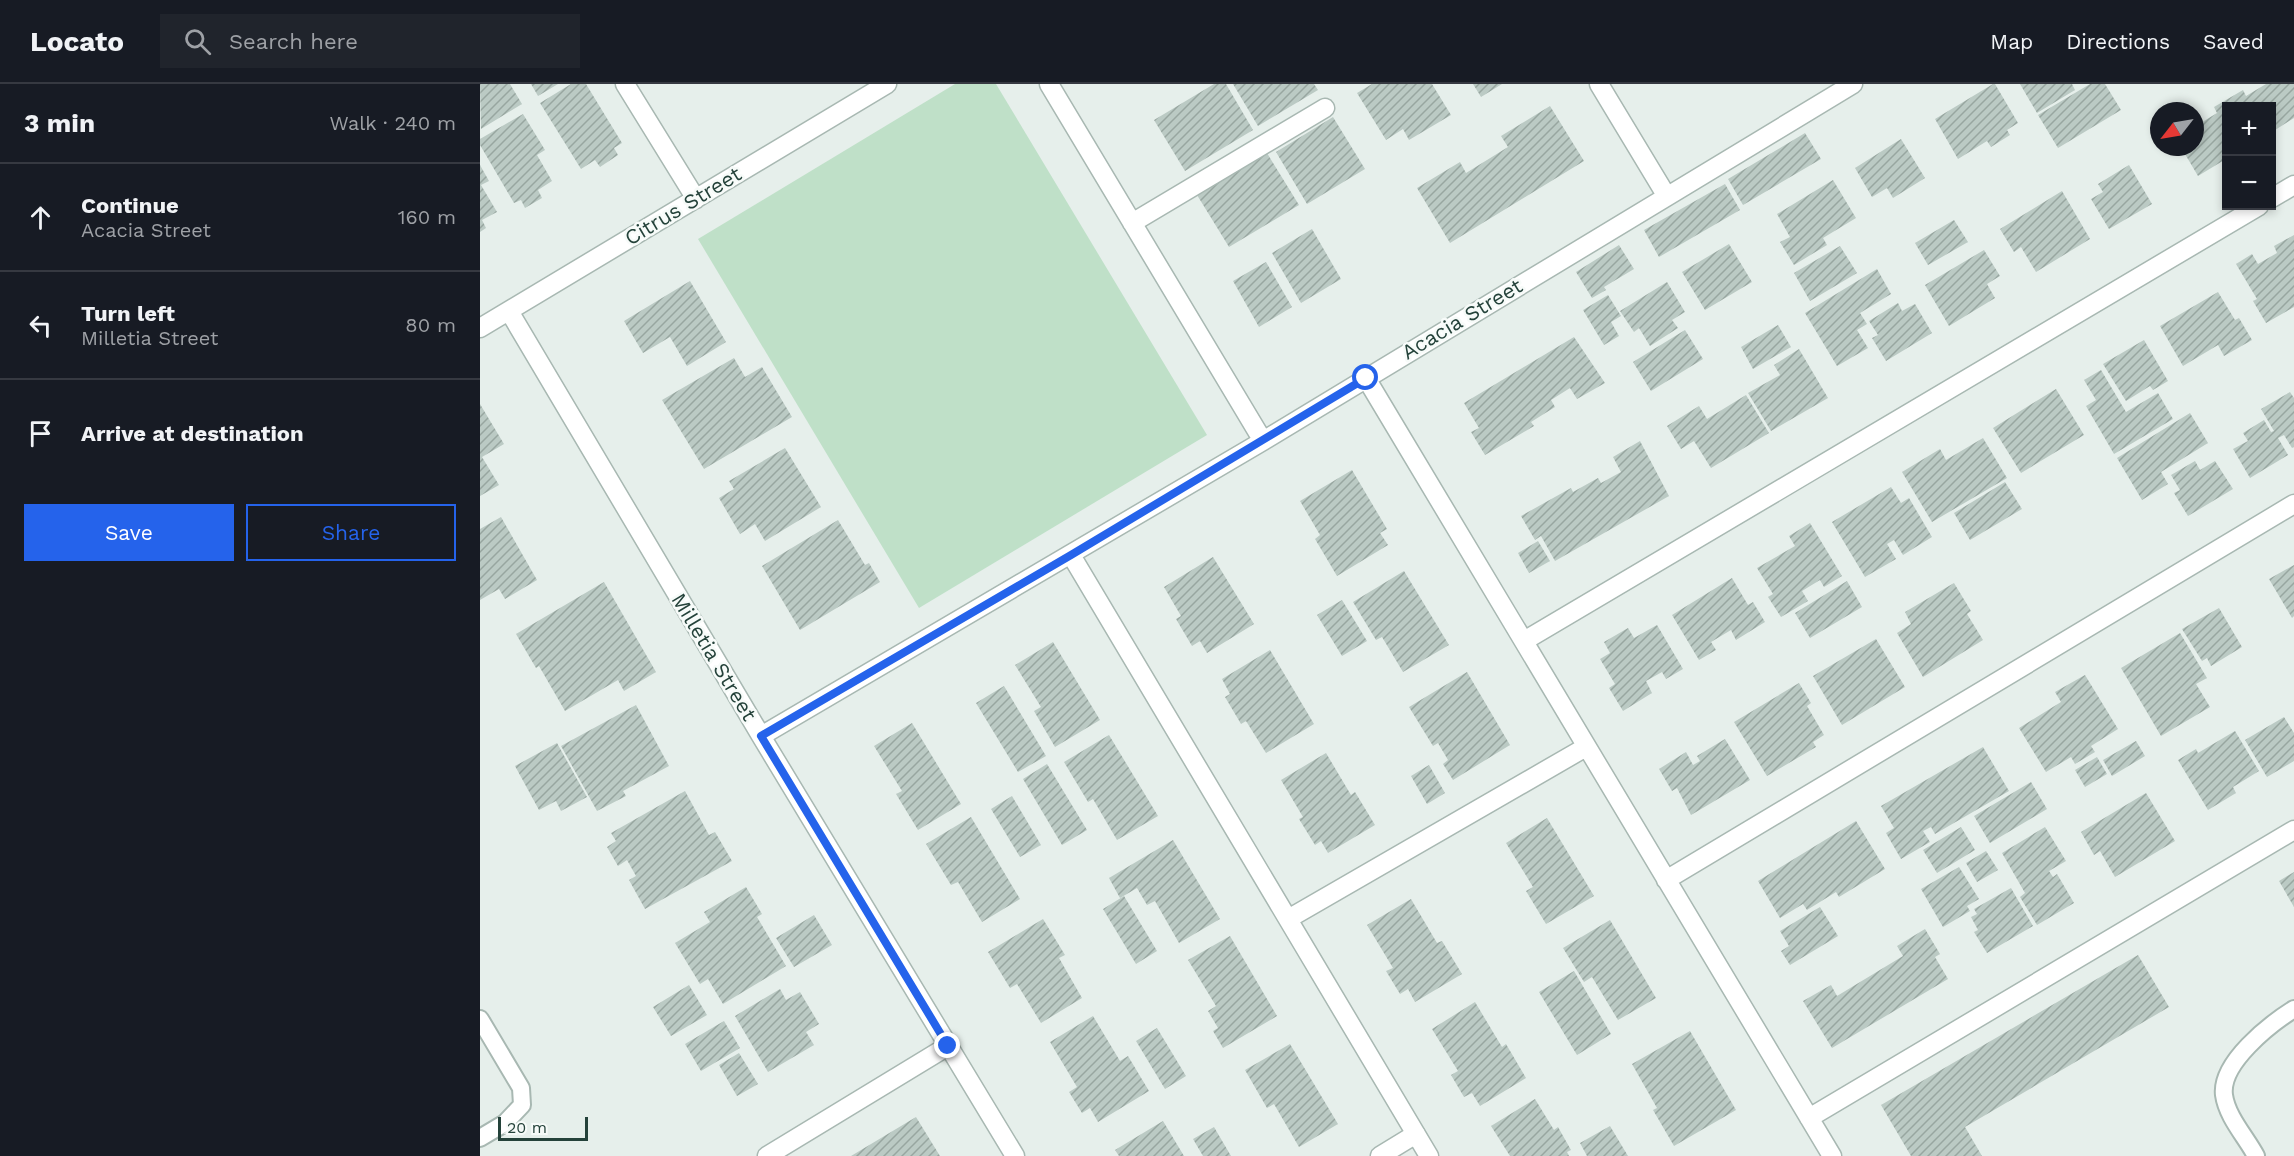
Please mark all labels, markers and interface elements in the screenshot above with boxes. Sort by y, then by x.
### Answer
search box [160,14,580,68]
text: Locato [30,25,124,58]
icon: search [181,25,214,58]
text: Search here [229,29,358,54]
text: Map [1990,29,2033,54]
text: Directions [2066,29,2170,54]
text: Saved [2203,29,2264,54]
north arrow [2150,102,2204,156]
map controls [2222,102,2276,210]
button: + [2222,102,2276,156]
text: 3 min [24,108,95,138]
text: Walk · 240 m [329,111,456,135]
button: − [2222,156,2276,210]
street label: Citrus Street [620,161,746,250]
text: Continue [81,193,179,218]
icon: ahead [24,201,57,234]
text: 160 m [398,205,456,229]
text: Acacia Street [81,218,211,242]
street label: Acacia Street [1397,273,1527,364]
text: Turn left [81,301,175,326]
icon: left [24,309,57,342]
text: 80 m [405,313,456,337]
text: Milletia Street [81,326,218,350]
route start [1352,364,1378,390]
icon: arrive [24,417,57,450]
text: Arrive at destination [81,421,304,446]
button: Save [24,504,234,561]
button: Share [246,504,456,561]
street label: Milletia Street [667,588,762,725]
route end [934,1032,960,1058]
scale bar [498,1114,588,1142]
text: 20 m [507,1118,547,1137]

